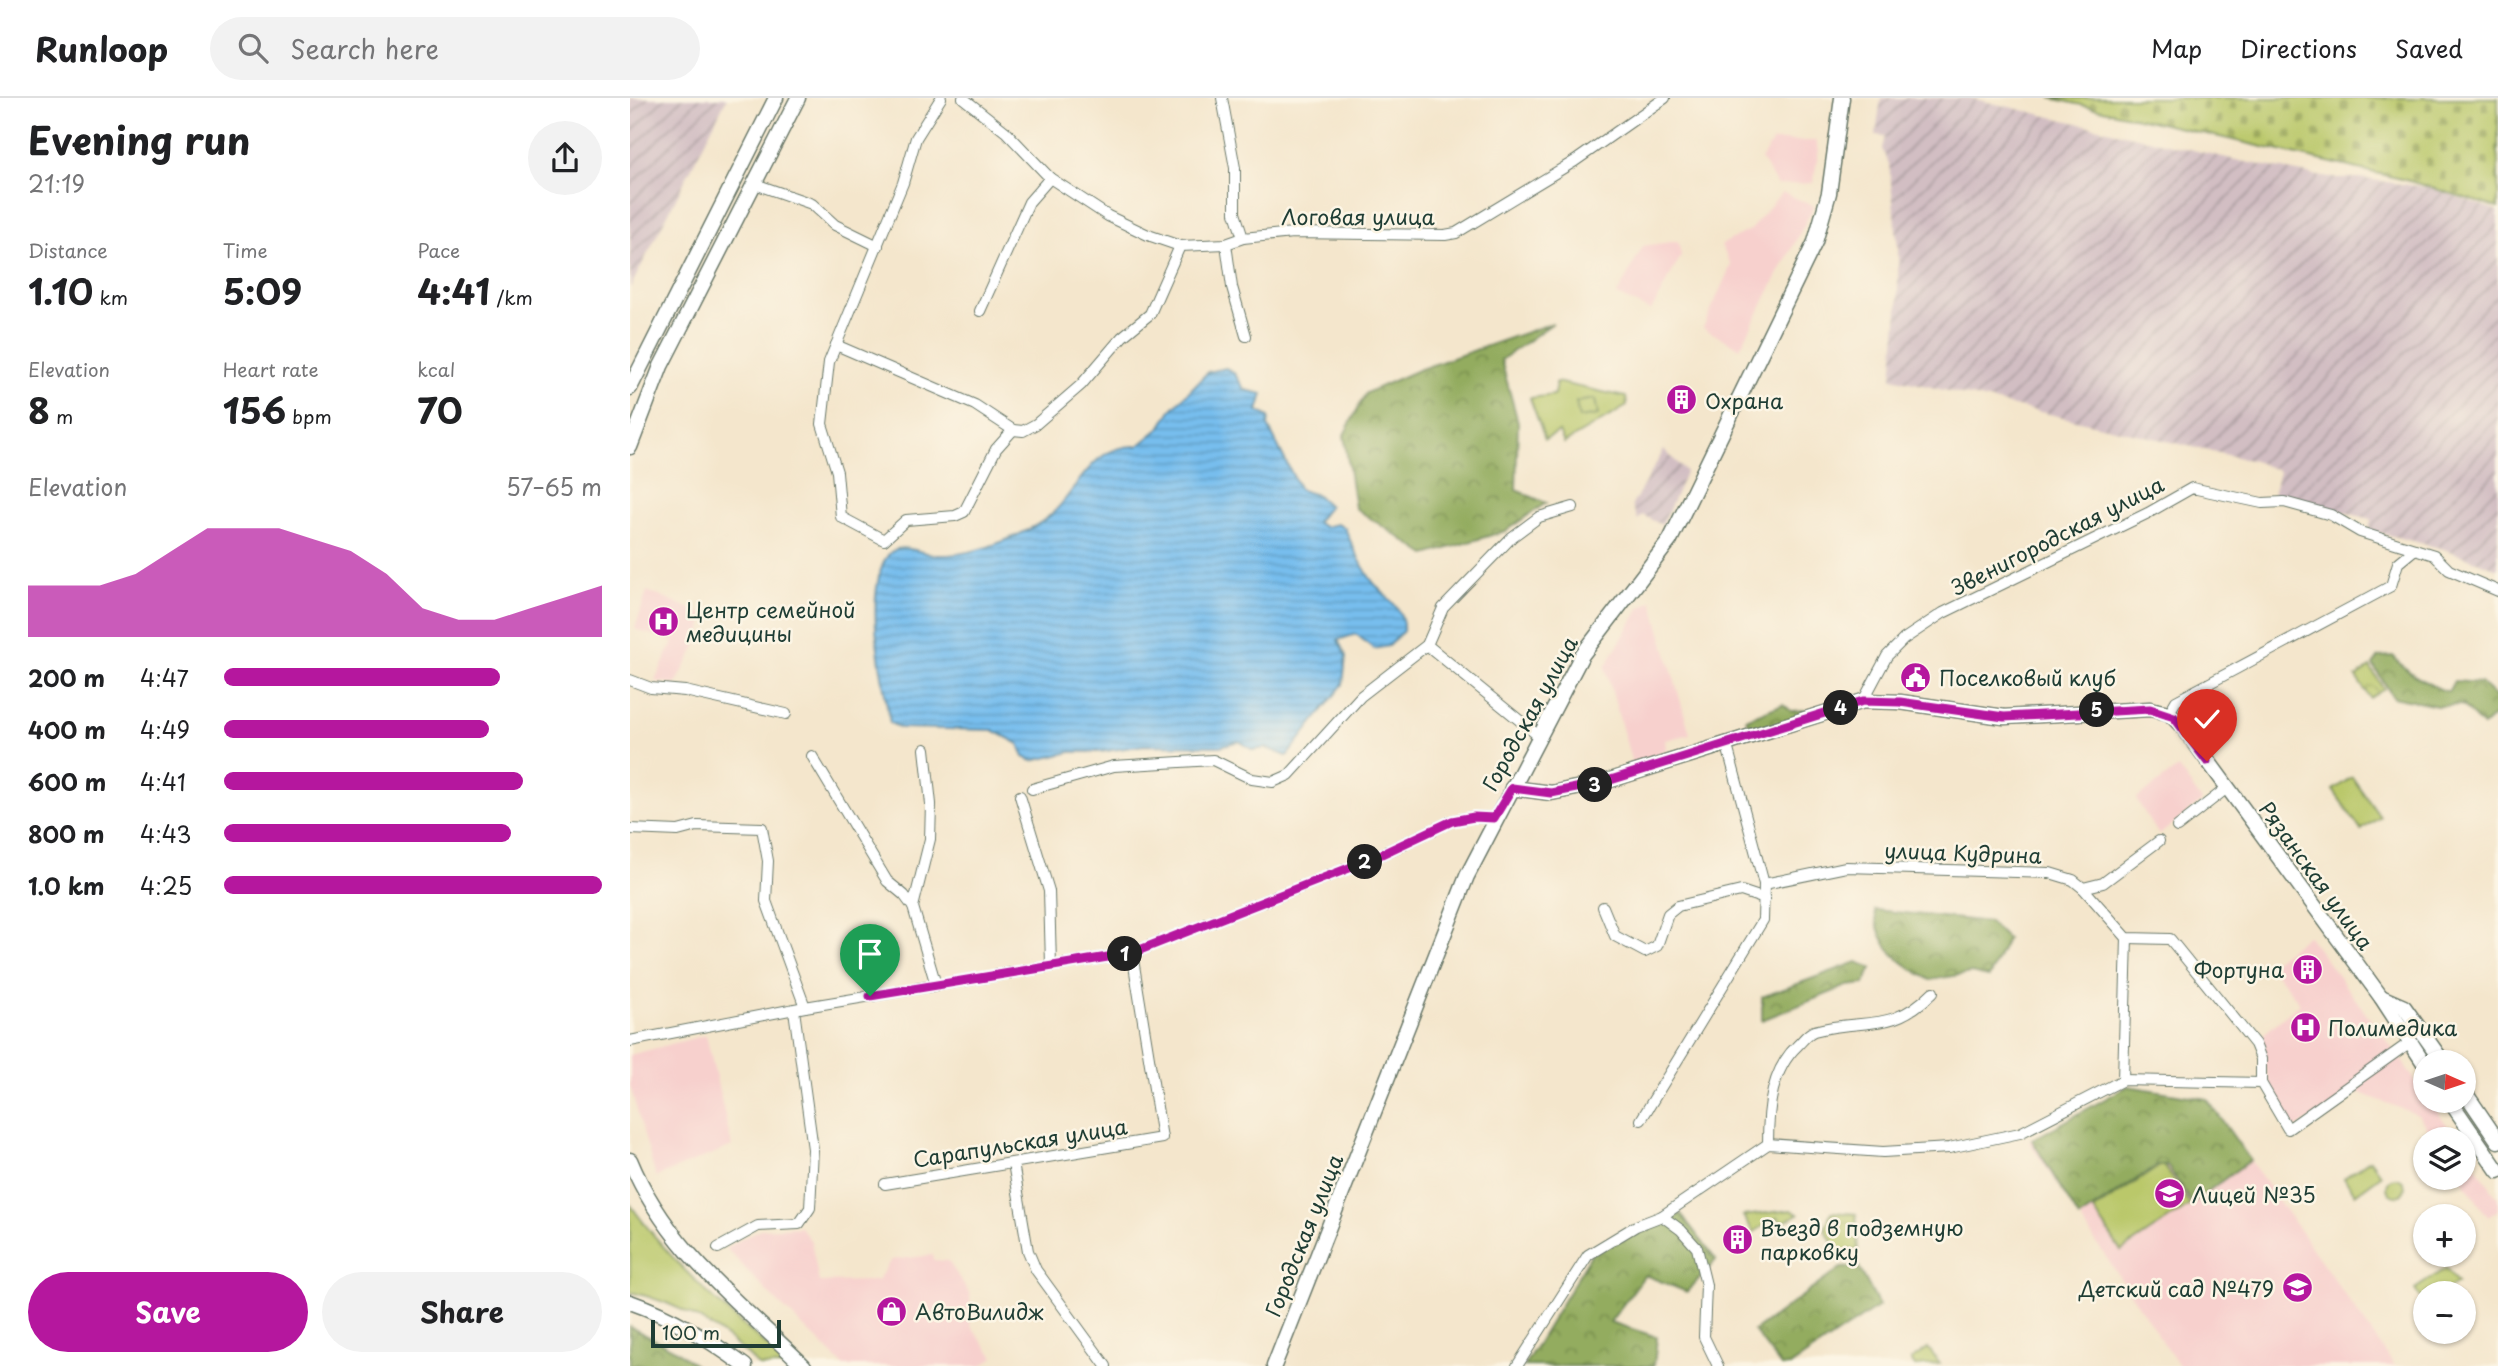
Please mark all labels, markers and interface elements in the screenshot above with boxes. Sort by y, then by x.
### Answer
search box [210,17,700,80]
text: Runloop [35,23,168,73]
icon: search [234,29,272,67]
text: Search here [290,29,439,68]
text: Map [2151,30,2202,66]
text: Directions [2240,30,2357,66]
text: Saved [2395,30,2463,66]
text: Evening run [28,111,250,168]
button: share [528,121,602,195]
text: 21:19 [28,166,85,201]
street label: Логовая улица [1281,200,1436,232]
text: Distance [28,236,108,264]
text: Time [223,236,268,264]
text: Pace [417,236,460,264]
text: 1.10 [28,264,93,317]
text: 5:09 [223,264,302,317]
text: 4:41 [417,264,490,317]
text: km [93,283,128,311]
text: /km [490,283,533,311]
text: Elevation [28,355,110,383]
text: Heart rate [223,355,319,383]
text: kcal [417,355,455,383]
text: 8 [28,383,50,436]
text: 156 [223,383,286,436]
text: 70 [417,383,463,436]
building icon: Охрана [1665,383,1699,417]
place label: Охрана [1705,384,1784,416]
text: m [50,402,73,430]
text: bpm [286,402,332,430]
street label: Звенигородская улица [1945,467,2170,603]
text: Elevation [28,469,127,504]
text: 57–65 m [506,469,602,504]
place label: Центр семейной медицины [686,593,856,649]
hospital icon: Центр семейной медицины [646,604,680,638]
street label: Городская улица [1473,629,1585,796]
text: 200 m [28,660,105,695]
text: 4:47 [140,660,189,695]
public building icon: Поселковый клуб [1899,660,1933,694]
place label: Поселковый клуб [1939,661,2116,693]
pin [2177,689,2237,761]
pin: 4 [1824,690,1858,726]
pin: 5 [2080,692,2114,728]
text: 4 [1834,693,1847,721]
text: 5 [2090,695,2103,723]
icon: check [2188,700,2226,738]
text: 400 m [28,712,106,747]
text: 4:49 [140,712,190,747]
text: 600 m [28,764,106,799]
text: 4:41 [140,764,186,799]
pin: 3 [1578,768,1612,802]
text: 3 [1588,770,1601,798]
street label: Рязанская улица [2252,794,2382,957]
text: 800 m [28,816,105,851]
text: 4:43 [140,816,192,851]
street label: улица Кудрина [1884,833,2043,871]
pin: 2 [1348,844,1382,880]
text: 2 [1358,847,1371,875]
text: 1.0 km [28,868,105,903]
text: 4:25 [140,868,192,903]
pin [840,924,900,996]
icon: arrive [851,935,889,973]
pin: 1 [1107,936,1142,972]
text: 1 [1120,939,1129,967]
building icon: Фортуна [2290,952,2324,986]
place label: Фортуна [2194,953,2284,985]
hospital icon: Полимедика [2288,1010,2322,1044]
place label: Полимедика [2328,1011,2458,1043]
north arrow [2413,1050,2476,1113]
map controls [2413,1050,2476,1344]
street label: Сарапульская улица [911,1109,1130,1175]
button: layers [2413,1127,2476,1190]
street label: Городская улица [1256,1148,1350,1321]
school or university icon: Лицей №35 [2152,1177,2186,1211]
place label: Лицей №35 [2192,1178,2316,1210]
button: + [2413,1204,2476,1267]
place label: Въезд в подземную парковку [1760,1211,1964,1267]
building icon: Въезд в подземную парковку [1720,1222,1754,1256]
school or university icon: Детский сад №479 [2280,1271,2314,1305]
button: Save [28,1272,308,1352]
button: Share [322,1272,602,1352]
place label: Детский сад №479 [2078,1272,2274,1304]
button: − [2413,1281,2476,1344]
shop icon: АвтоВилидж [875,1294,909,1328]
place label: АвтоВилидж [915,1295,1044,1327]
scale bar [651,1317,780,1349]
text: 100 m [662,1318,720,1346]

